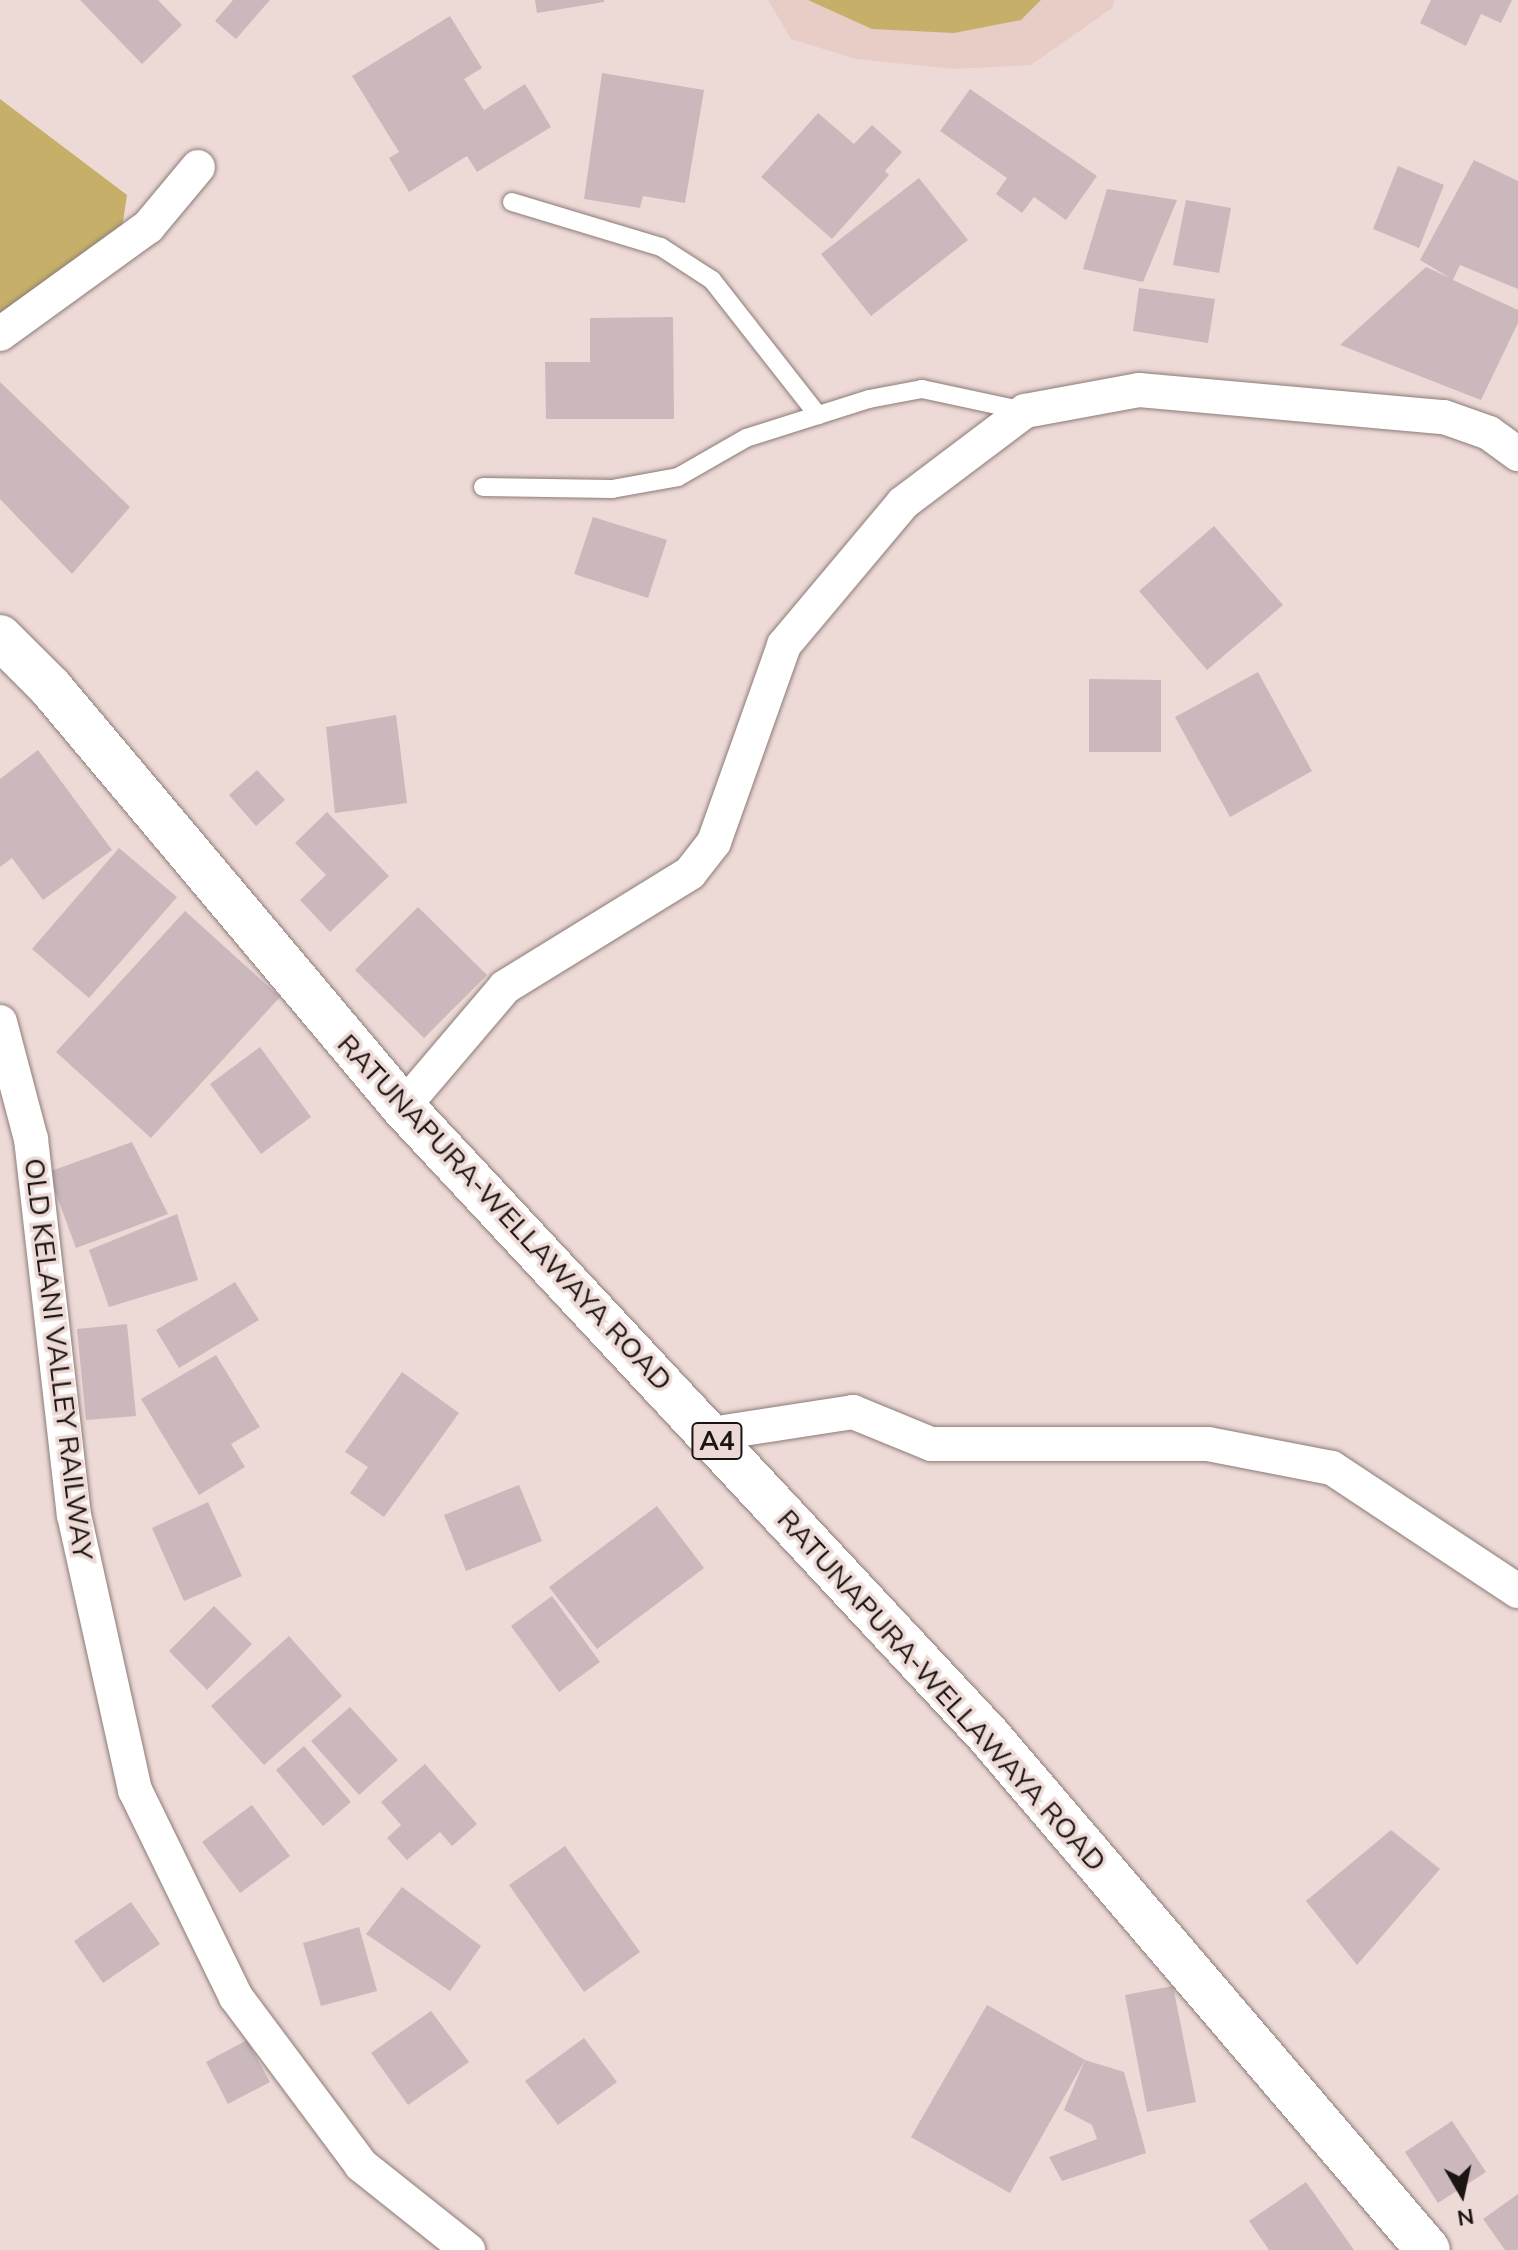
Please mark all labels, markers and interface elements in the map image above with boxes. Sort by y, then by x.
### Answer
street label: RATUNAPURA-WELLAWAYA ROAD [331,1027,679,1397]
street label: OLD KELANI VALLEY RAILWAY [18,1156,100,1562]
road number: A4 [691,1419,743,1463]
street label: RATUNAPURA-WELLAWAYA ROAD [771,1502,1113,1878]
north arrow [1422,2154,1502,2234]
text: N [1455,2203,1476,2233]

